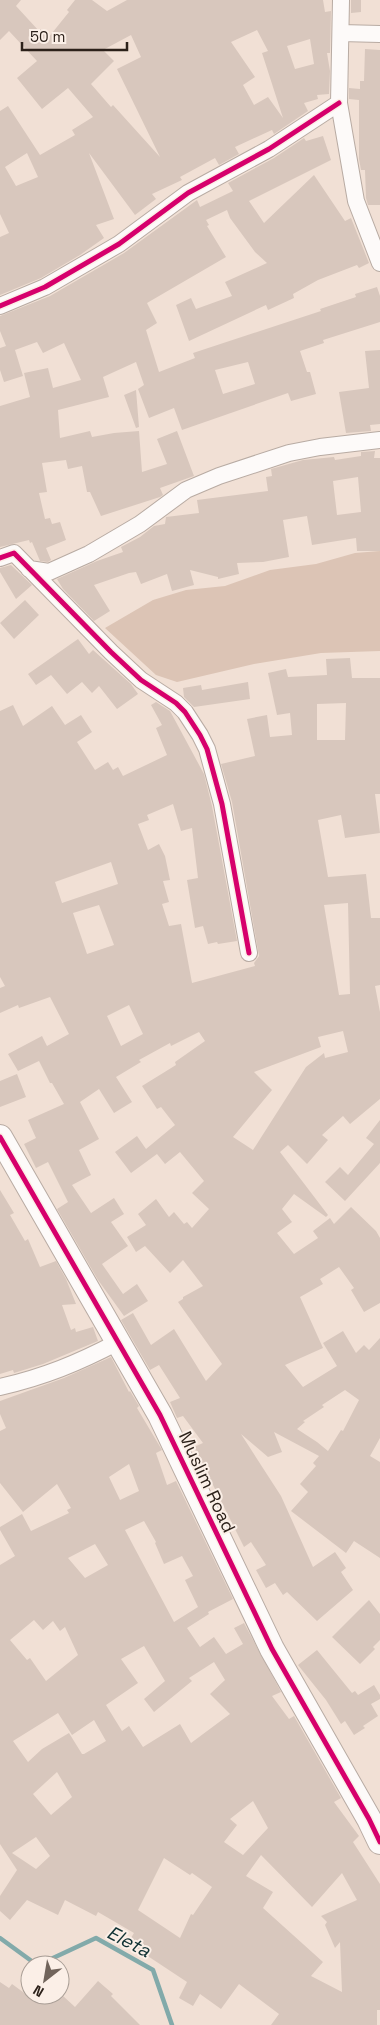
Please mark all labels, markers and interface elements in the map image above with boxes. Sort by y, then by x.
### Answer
scale bar [22,20,128,52]
text: 50 m [30,27,65,46]
street label: Muslim Road [174,1427,241,1536]
water label: Eleta [103,1920,155,1963]
north arrow [20,1955,70,2005]
text: N [30,1981,47,2001]

